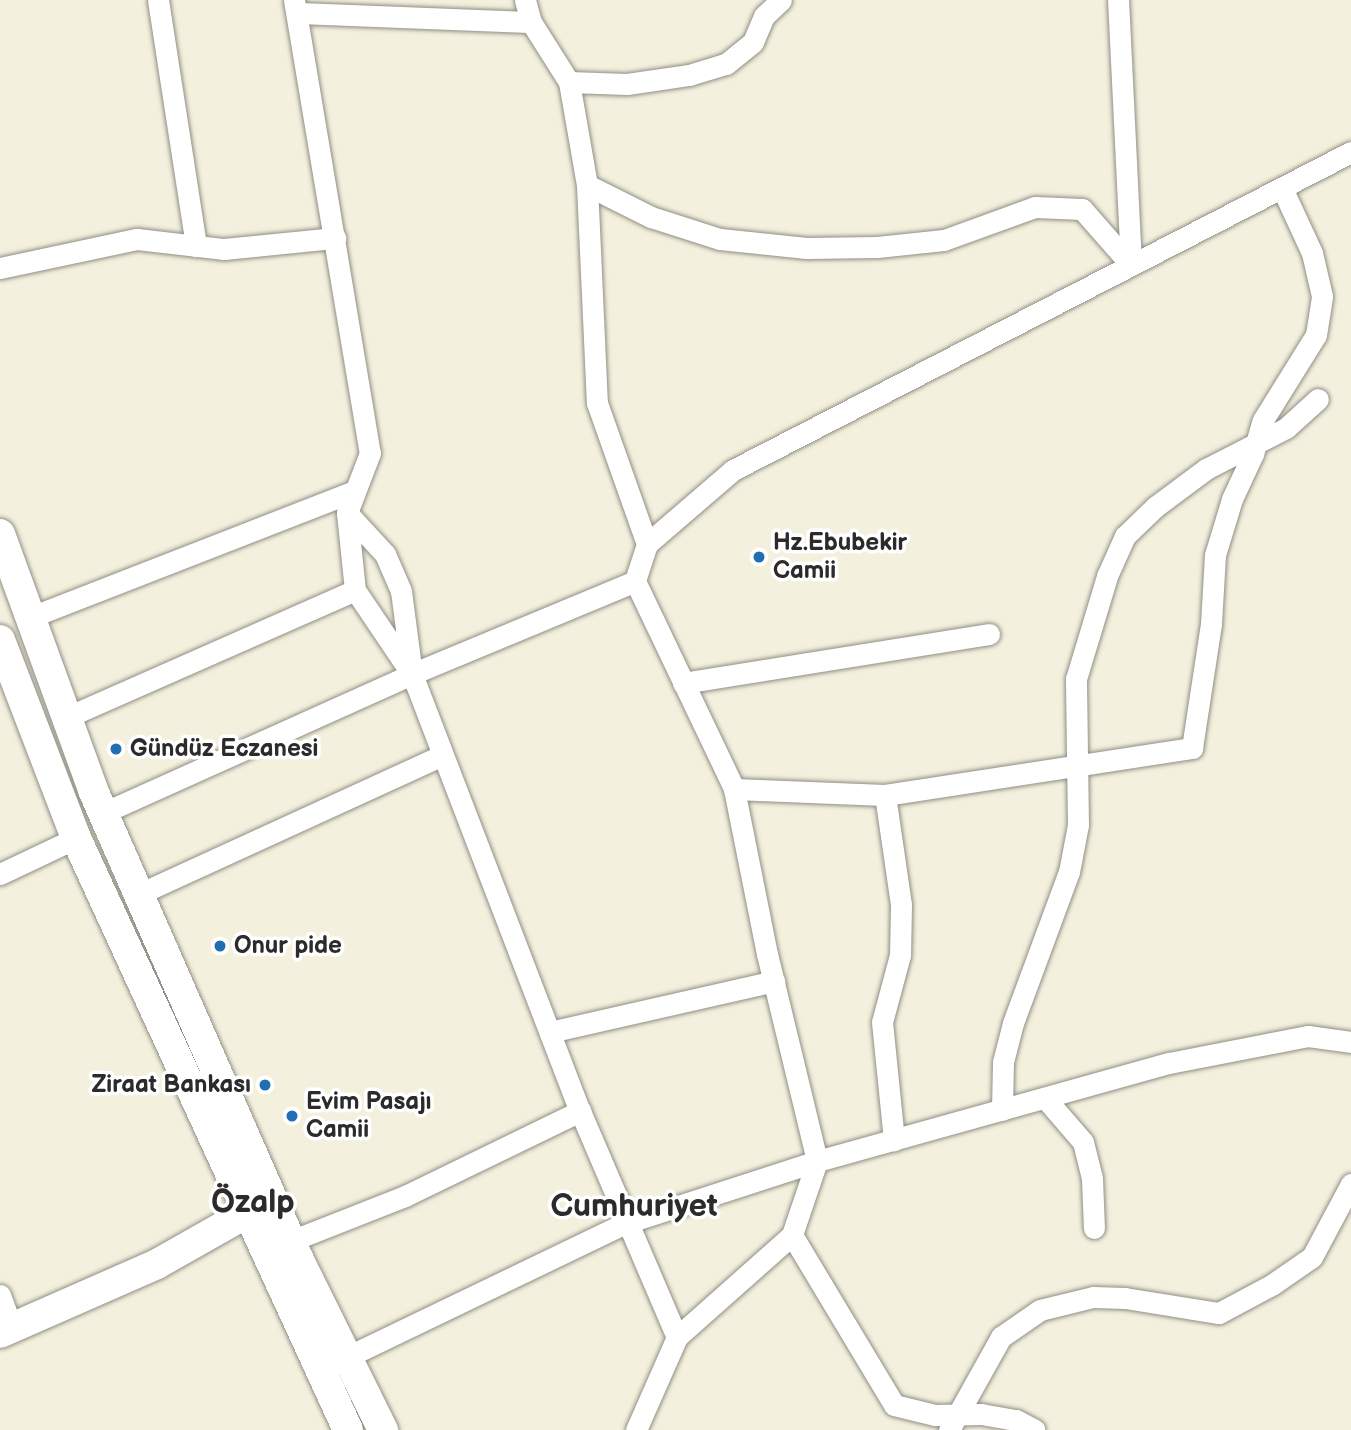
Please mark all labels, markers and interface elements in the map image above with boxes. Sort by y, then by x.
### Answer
place label: Hz.Ebubekir Camii [773,529,907,585]
marker: Hz.Ebubekir Camii [751,549,767,565]
place label: Gündüz Eczanesi [130,735,318,763]
marker: Gündüz Eczanesi [108,741,124,757]
place label: Onur pide [234,932,342,960]
marker: Onur pide [212,938,228,954]
place label: Ziraat Bankası [92,1071,251,1099]
marker: Ziraat Bankası [257,1077,273,1093]
place label: Evim Pasajı Camii [306,1088,431,1144]
marker: Evim Pasajı Camii [284,1108,300,1124]
district label: Özalp [211,1184,295,1222]
district label: Cumhuriyet [550,1188,718,1226]

